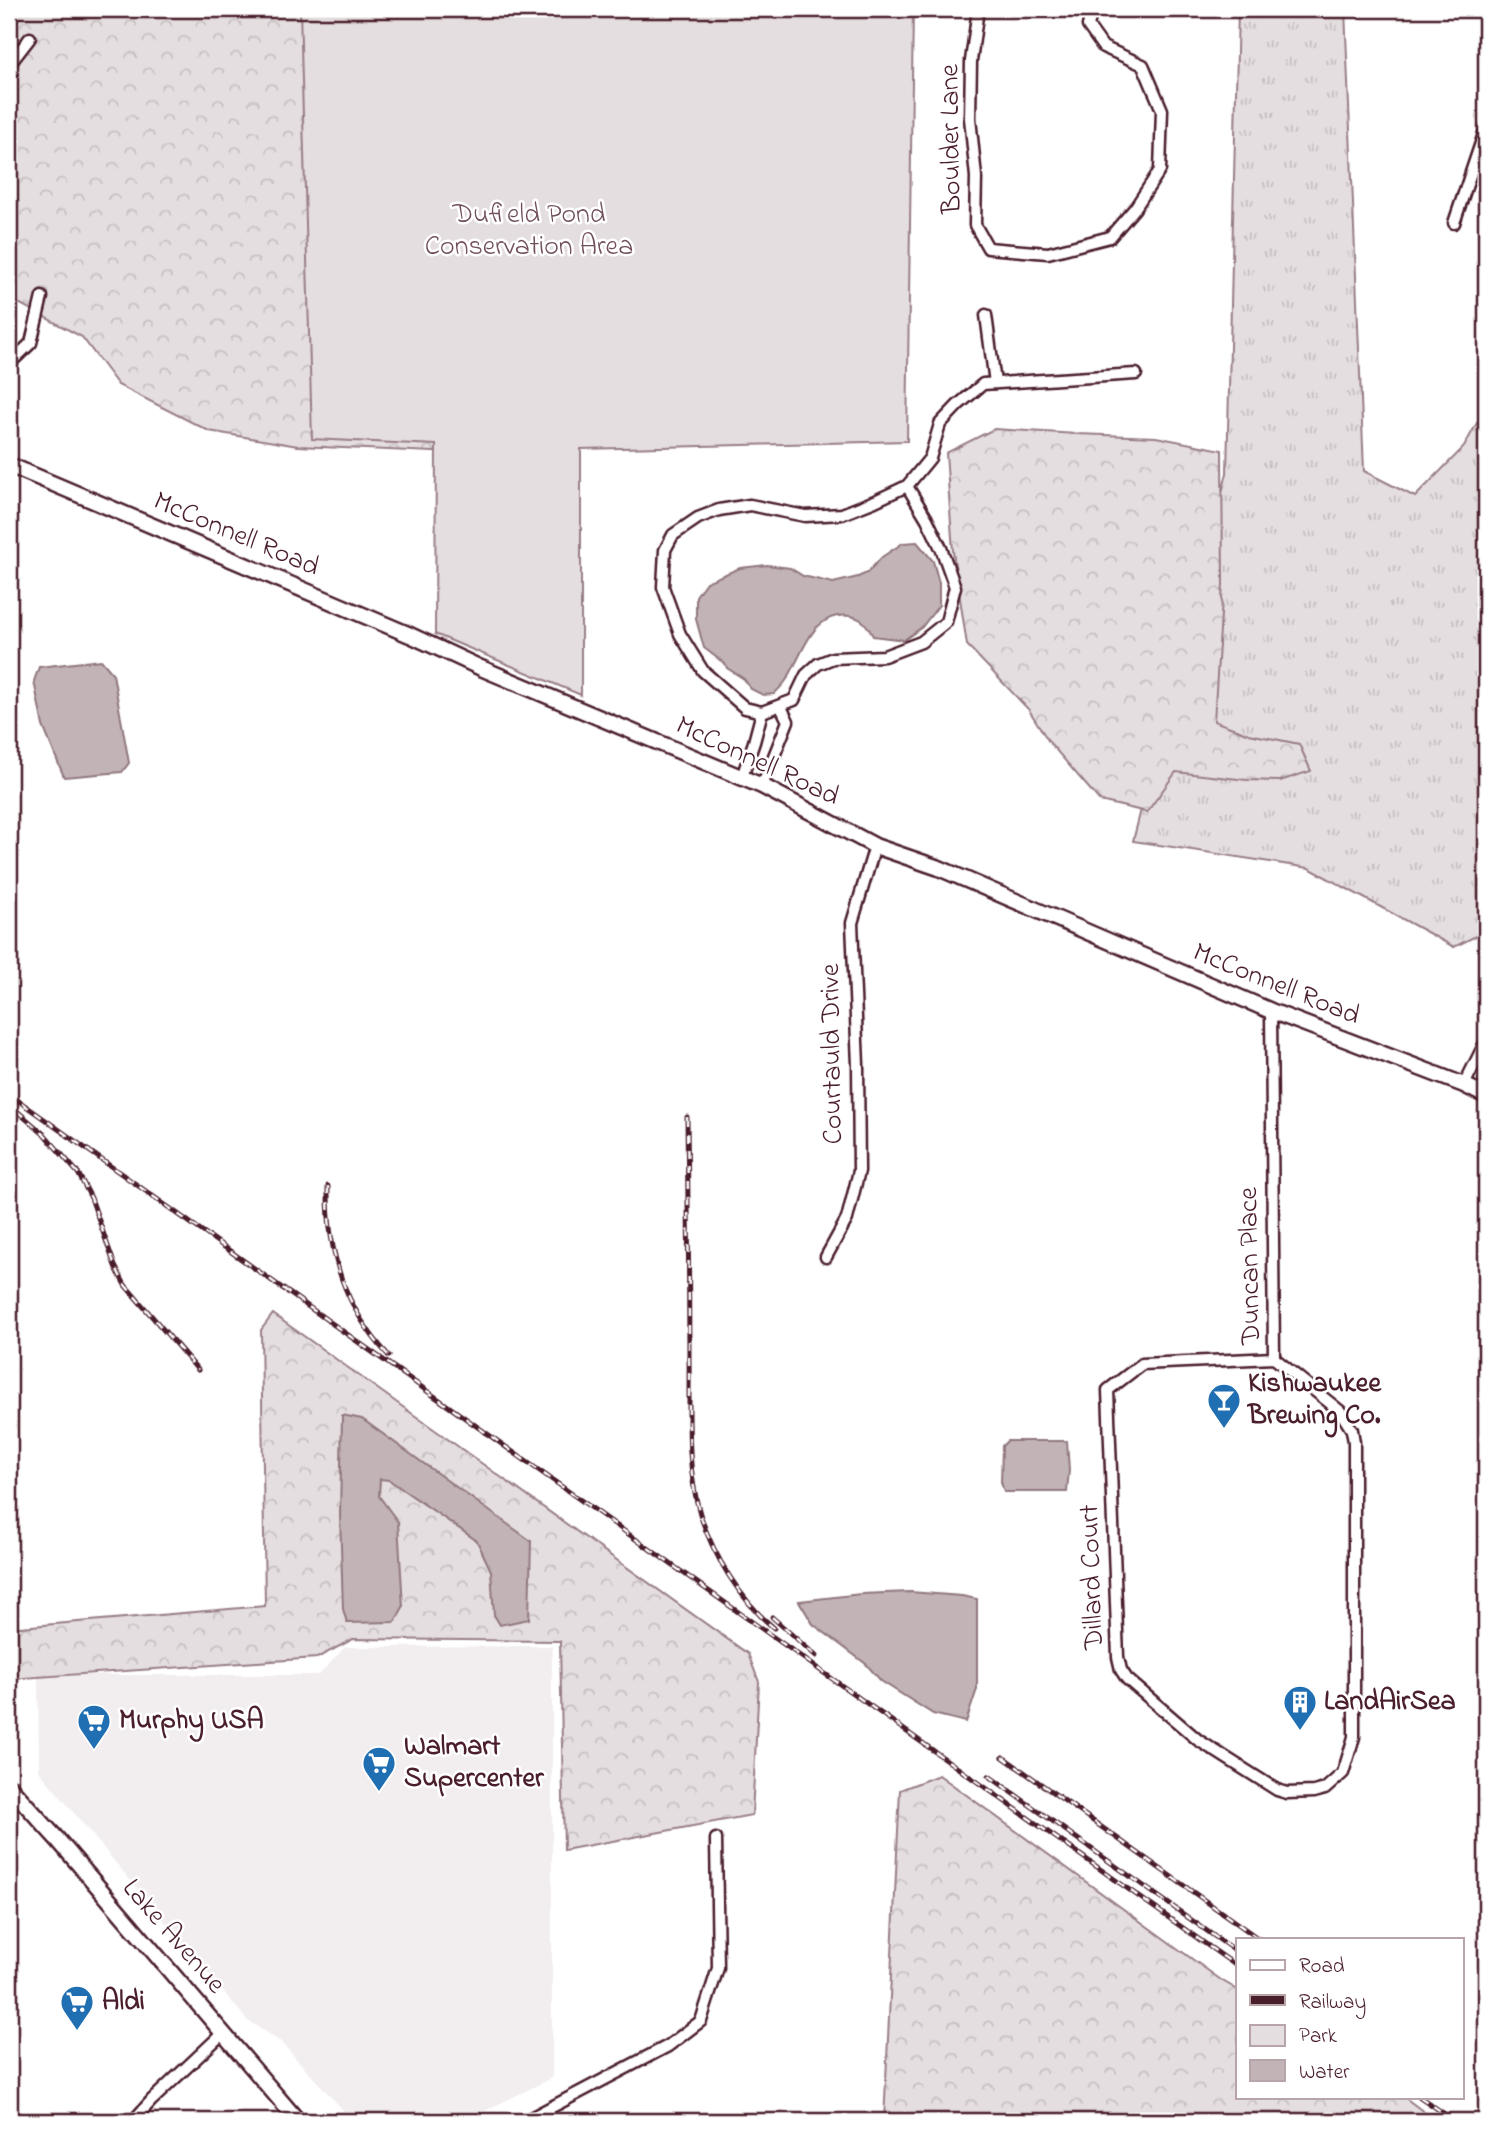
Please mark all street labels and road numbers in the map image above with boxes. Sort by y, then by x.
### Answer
street label: Boulder Lane [930,63,974,215]
street label: McConnell Road [147,482,326,589]
street label: McConnell Road [668,706,846,818]
street label: McConnell Road [1186,933,1366,1037]
street label: Courtauld Drive [811,963,855,1145]
street label: Duncan Place [1229,1186,1273,1346]
street label: Dillard Court [1070,1504,1116,1651]
street label: Lake Avenue [111,1870,235,2004]

